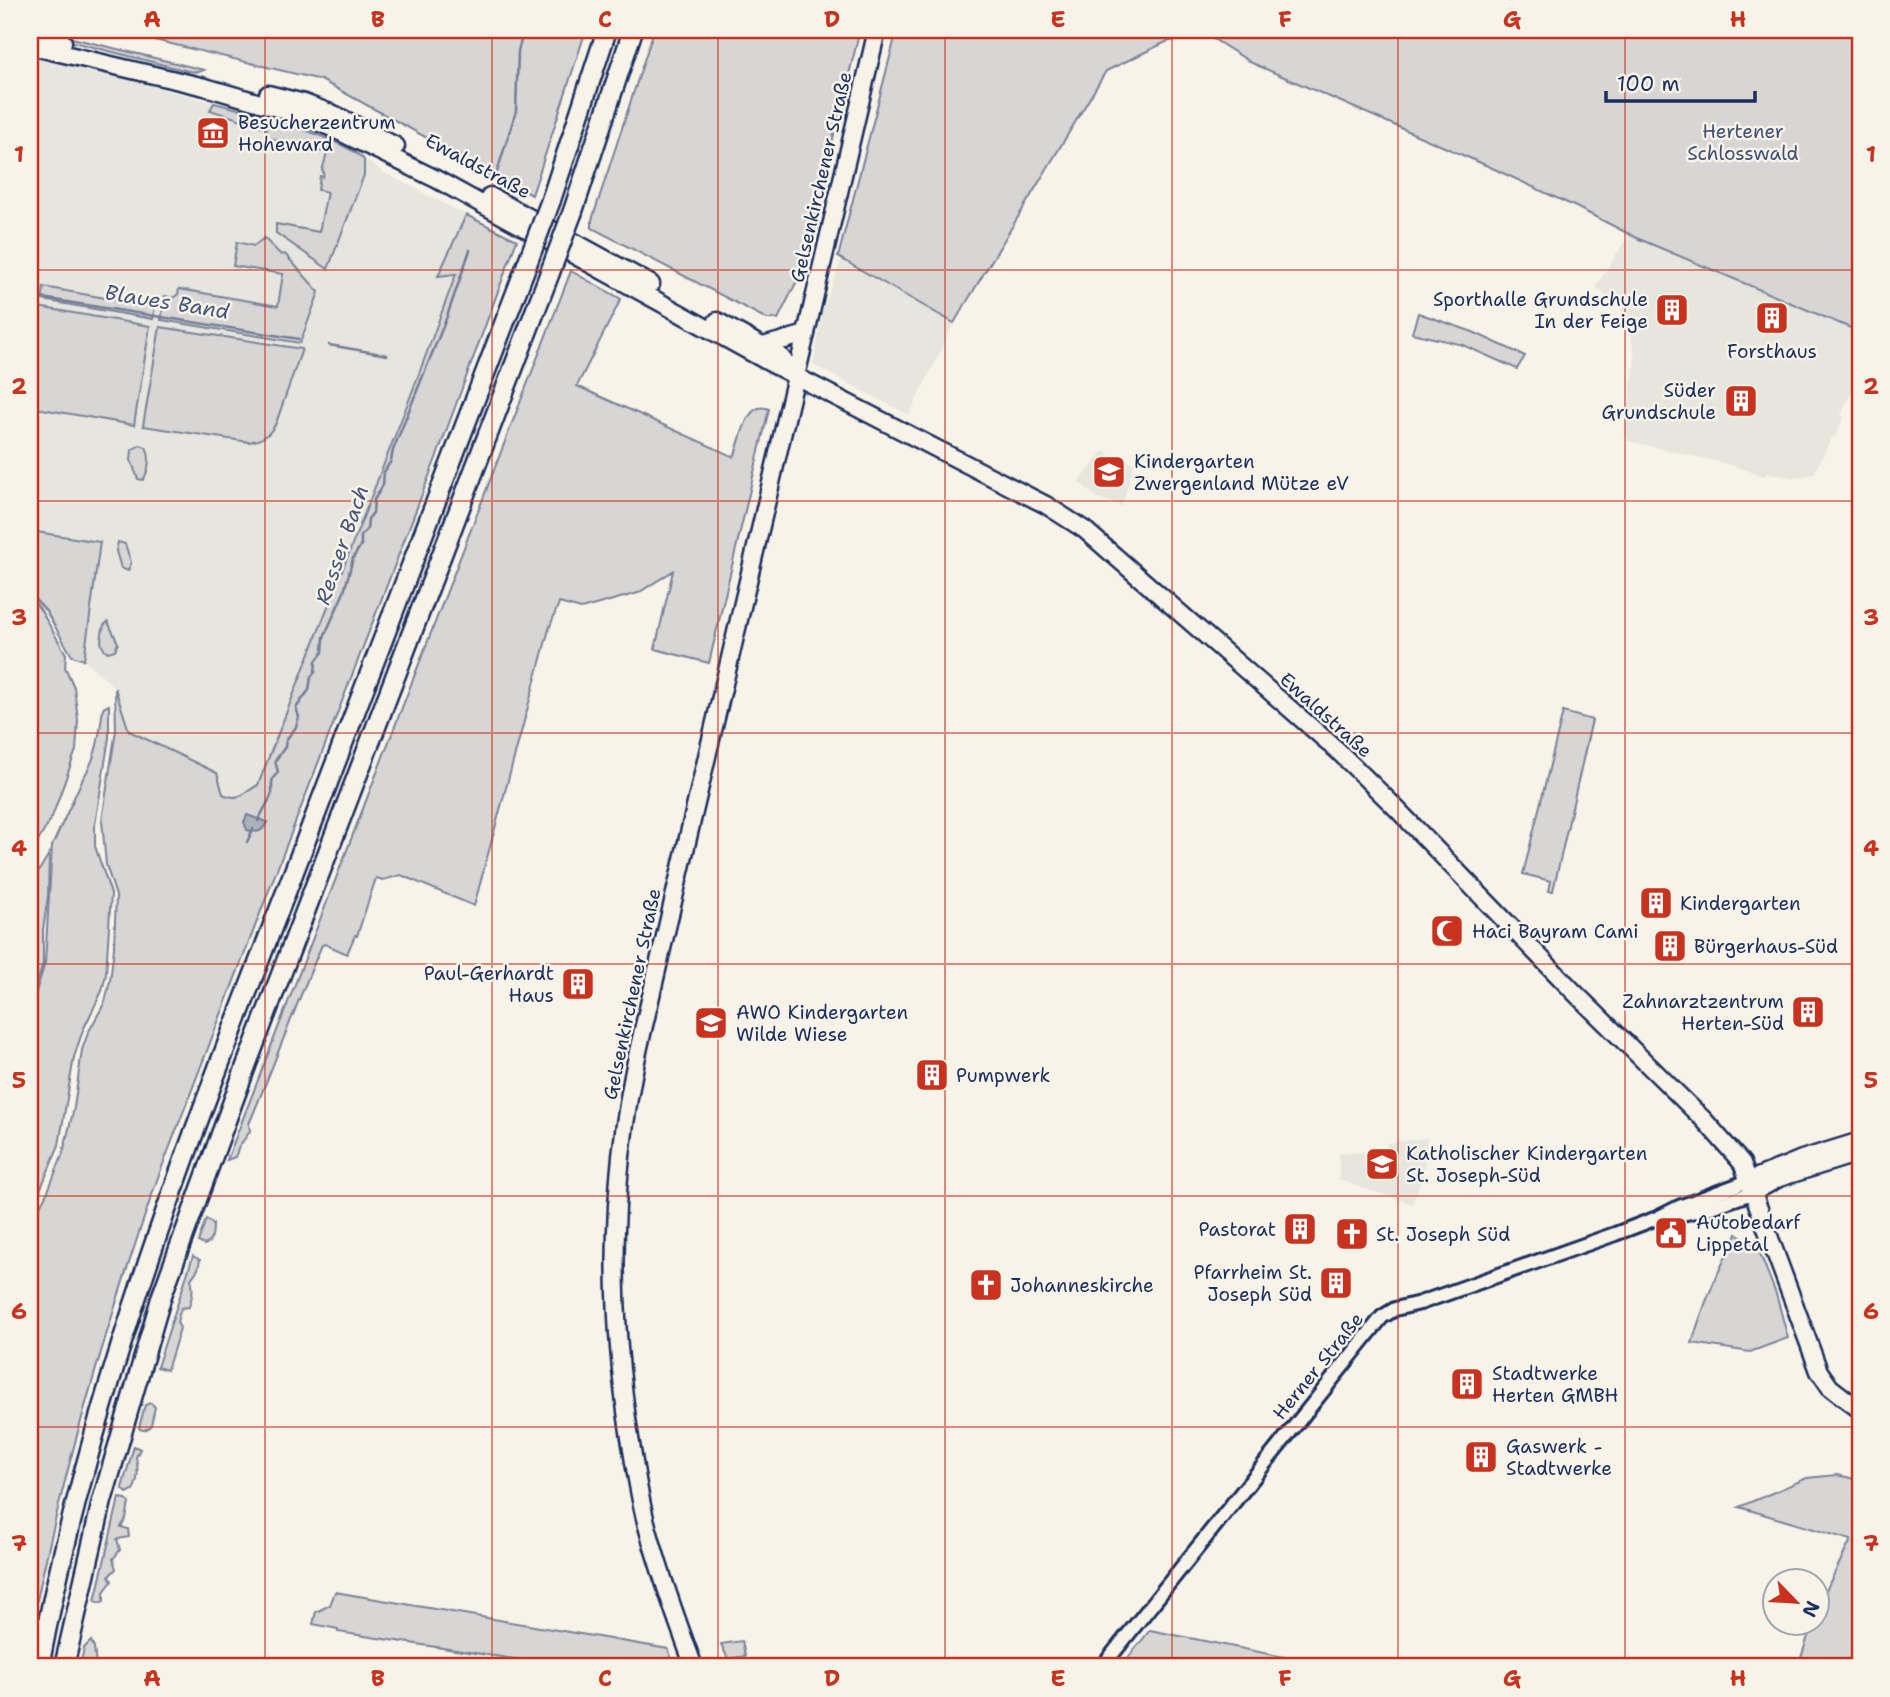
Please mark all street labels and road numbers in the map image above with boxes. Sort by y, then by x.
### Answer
street label: Gelsenkirchener Straße [785,69,857,285]
street label: Ewaldstraße [421,128,535,204]
street label: Ewaldstraße [1274,667,1378,763]
street label: Gelsenkirchener Straße [597,886,667,1102]
street label: Herner Straße [1267,1307,1369,1425]

